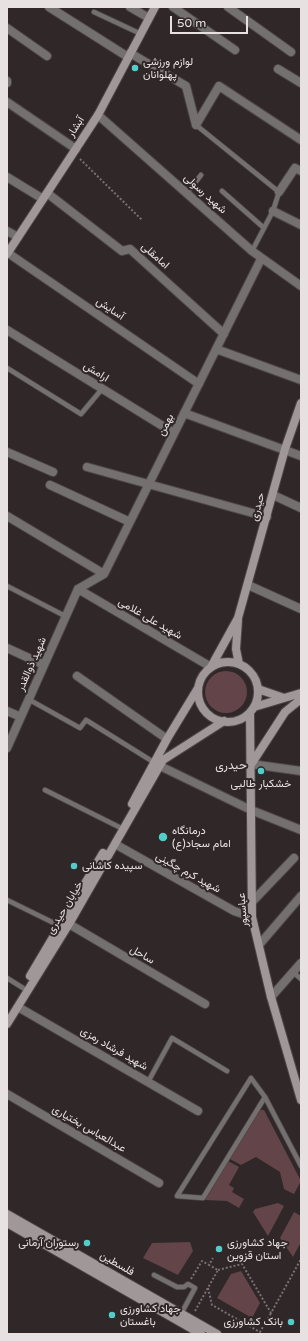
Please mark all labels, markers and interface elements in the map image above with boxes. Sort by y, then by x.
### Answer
scale bar [172,8,250,34]
text: 50 m [177,16,206,30]
place label: لوازم ورزشی پهلوانان [143,55,193,81]
marker: لوازم ورزشی پهلوانان [130,63,140,73]
street label: آبشار [65,114,87,140]
street label: شهید رسولی [181,171,229,217]
street label: امامقلی [138,240,172,272]
street label: آسایش [93,295,127,323]
street label: ارامش [81,359,111,385]
street label: بهمن [155,412,177,438]
street label: حیدری [248,491,268,523]
street label: شهید علی غلامی [116,595,184,643]
street label: شهید ذوالقدر [14,635,50,693]
district label: حیدری [215,759,247,773]
marker: خشکبار طالبی [256,766,266,776]
place label: خشکبار طالبی [231,777,291,791]
place label: درمانگاه امام سجاد(ع) [172,824,231,850]
marker: درمانگاه امام سجاد(ع) [157,831,169,843]
street label: شهید کرم چگینی [153,850,223,896]
place label: سپیده کاشانی [82,859,142,873]
marker: سپیده کاشانی [69,861,79,871]
street label: خیابان حیدری [44,879,86,937]
street label: عباسپور [235,892,251,928]
street label: ساحل [127,943,157,967]
street label: شهید فرشاد رمزی [78,1024,150,1074]
street label: عبدالعباس بختیاری [50,1103,128,1155]
place label: رستوران آرمانی [18,1236,79,1250]
place label: جهاد کشاورزی استان قزوین [227,1236,288,1262]
marker: رستوران آرمانی [82,1238,92,1248]
marker: جهاد کشاورزی استان قزوین [214,1244,224,1254]
street label: فلسطین [97,1249,137,1279]
place label: جهاد کشاورزی باغستان [120,1302,181,1328]
marker: جهاد کشاورزی باغستان [107,1310,117,1320]
place label: بانک کشاورزی [223,1315,283,1329]
marker: بانک کشاورزی [286,1317,296,1327]

